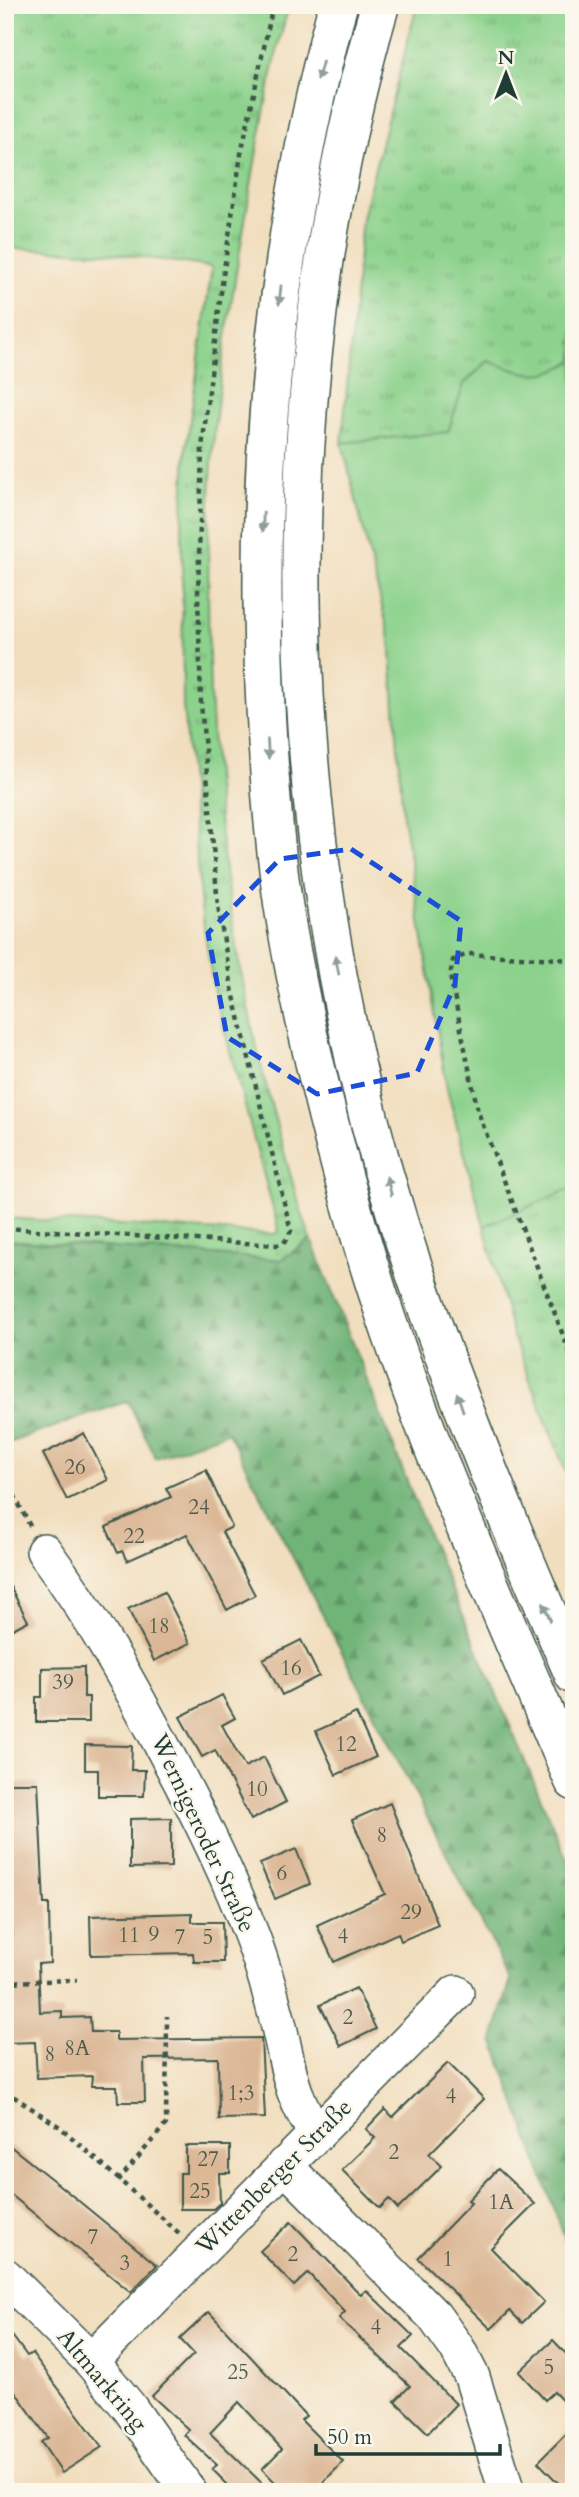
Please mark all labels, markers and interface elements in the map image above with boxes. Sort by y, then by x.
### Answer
north arrow [470,38,540,108]
text: N [498,45,515,71]
one-way arrow [314,60,325,82]
one-way arrow [274,284,285,306]
one-way arrow [258,511,269,533]
one-way arrow [263,738,274,760]
one-way arrow [332,954,343,976]
one-way arrow [383,1175,394,1197]
one-way arrow [454,1392,465,1413]
house number: 26 [64,1453,86,1482]
house number: 24 [188,1493,210,1522]
house number: 22 [123,1522,145,1551]
one-way arrow [541,1602,552,1623]
house number: 18 [148,1612,170,1641]
house number: 16 [280,1654,302,1683]
house number: 39 [52,1668,74,1697]
street label: Wernigeroder Straße [142,1727,263,1938]
house number: 12 [335,1730,357,1759]
house number: 10 [246,1775,268,1804]
house number: 8 [377,1821,387,1850]
house number: 6 [277,1859,287,1888]
house number: 29 [400,1898,422,1927]
house number: 9 [149,1920,160,1949]
house number: 11 [118,1921,140,1950]
house number: 4 [338,1922,349,1951]
house number: 7 [175,1923,186,1952]
house number: 5 [203,1923,213,1952]
house number: 2 [343,2003,354,2032]
house number: 8A [64,2034,90,2063]
house number: 8 [45,2040,55,2069]
house number: 1;3 [228,2079,254,2108]
house number: 4 [446,2082,457,2111]
street label: Wittenberger Straße [188,2091,360,2263]
house number: 2 [389,2138,400,2167]
house number: 27 [197,2145,219,2174]
house number: 25 [189,2177,211,2206]
house number: 1A [488,2188,514,2217]
house number: 7 [88,2223,99,2252]
house number: 2 [288,2240,299,2269]
house number: 1 [443,2245,453,2274]
house number: 3 [120,2249,130,2278]
house number: 4 [371,2313,382,2342]
street label: Altmarkring [49,2321,155,2439]
house number: 5 [544,2353,554,2382]
house number: 25 [227,2358,249,2387]
scale bar [316,2413,500,2457]
text: 50 m [327,2423,372,2452]

